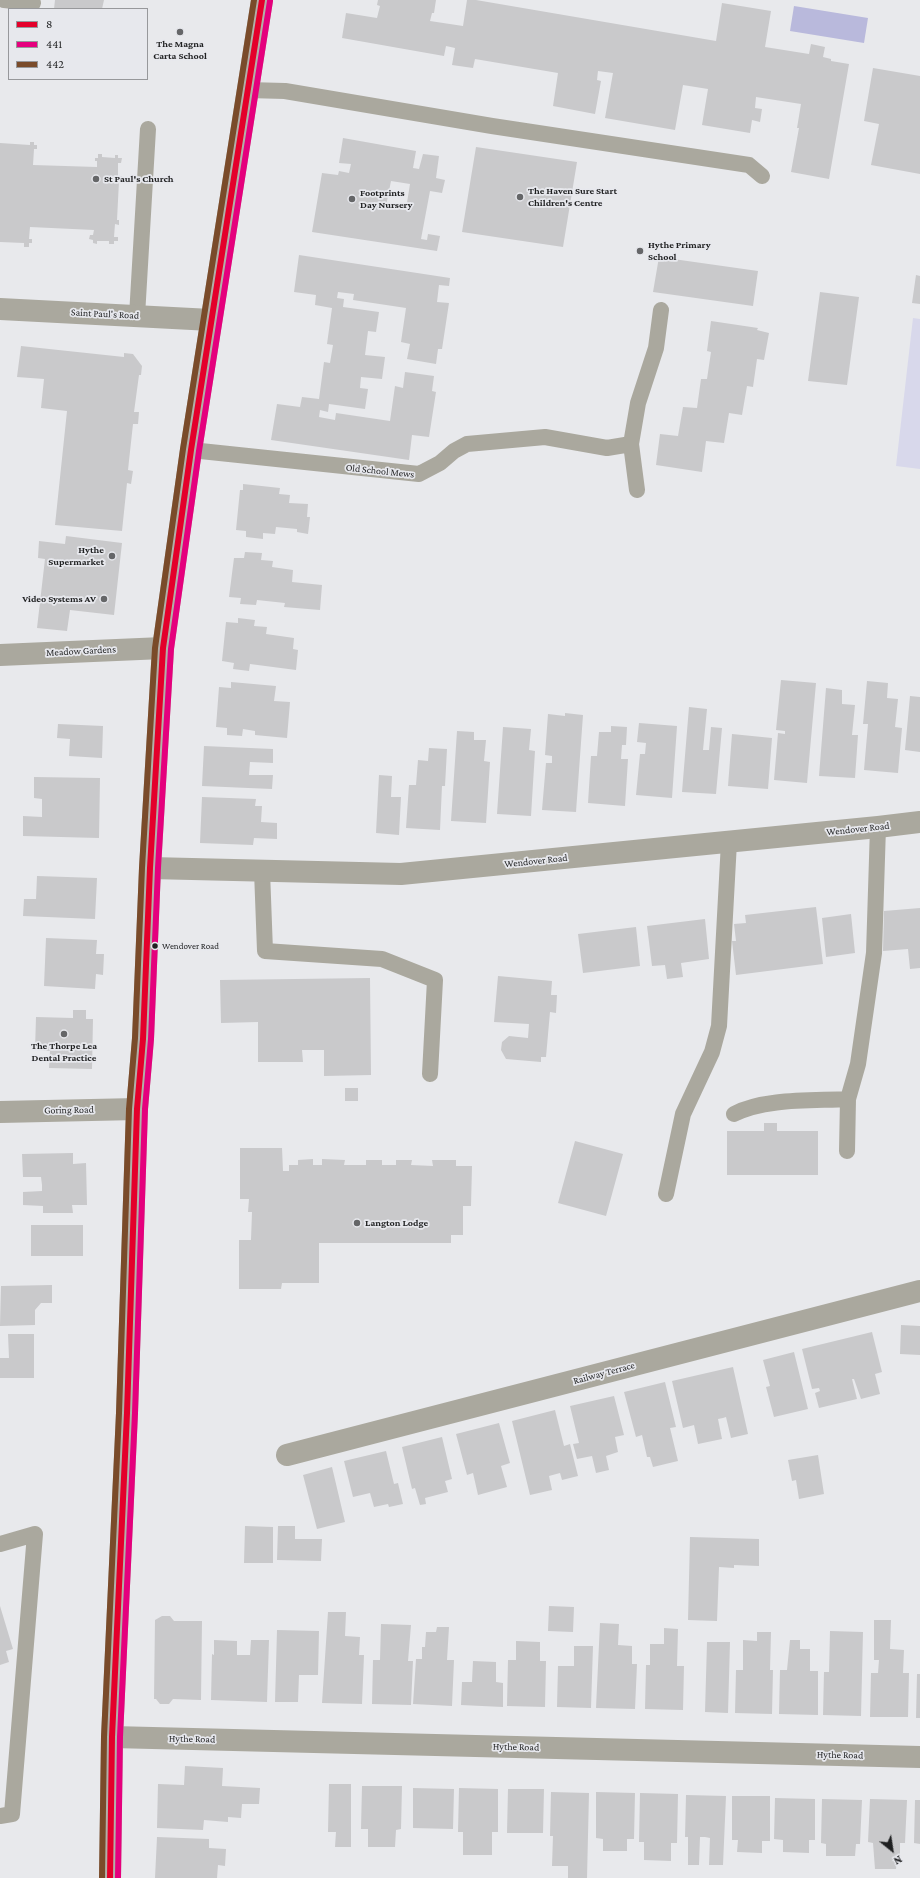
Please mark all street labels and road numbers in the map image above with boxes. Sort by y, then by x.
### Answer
street label: Saint Paul's Road [71,306,139,322]
street label: Old School Mews [345,461,415,481]
street label: Meadow Gardens [46,643,116,659]
street label: Wendover Road [826,820,890,838]
street label: Wendover Road [504,852,568,870]
street label: Goring Road [44,1104,94,1116]
street label: Railway Terrace [572,1359,636,1387]
street label: Hythe Road [169,1733,215,1745]
street label: Hythe Road [493,1741,539,1753]
street label: Hythe Road [817,1749,863,1761]

